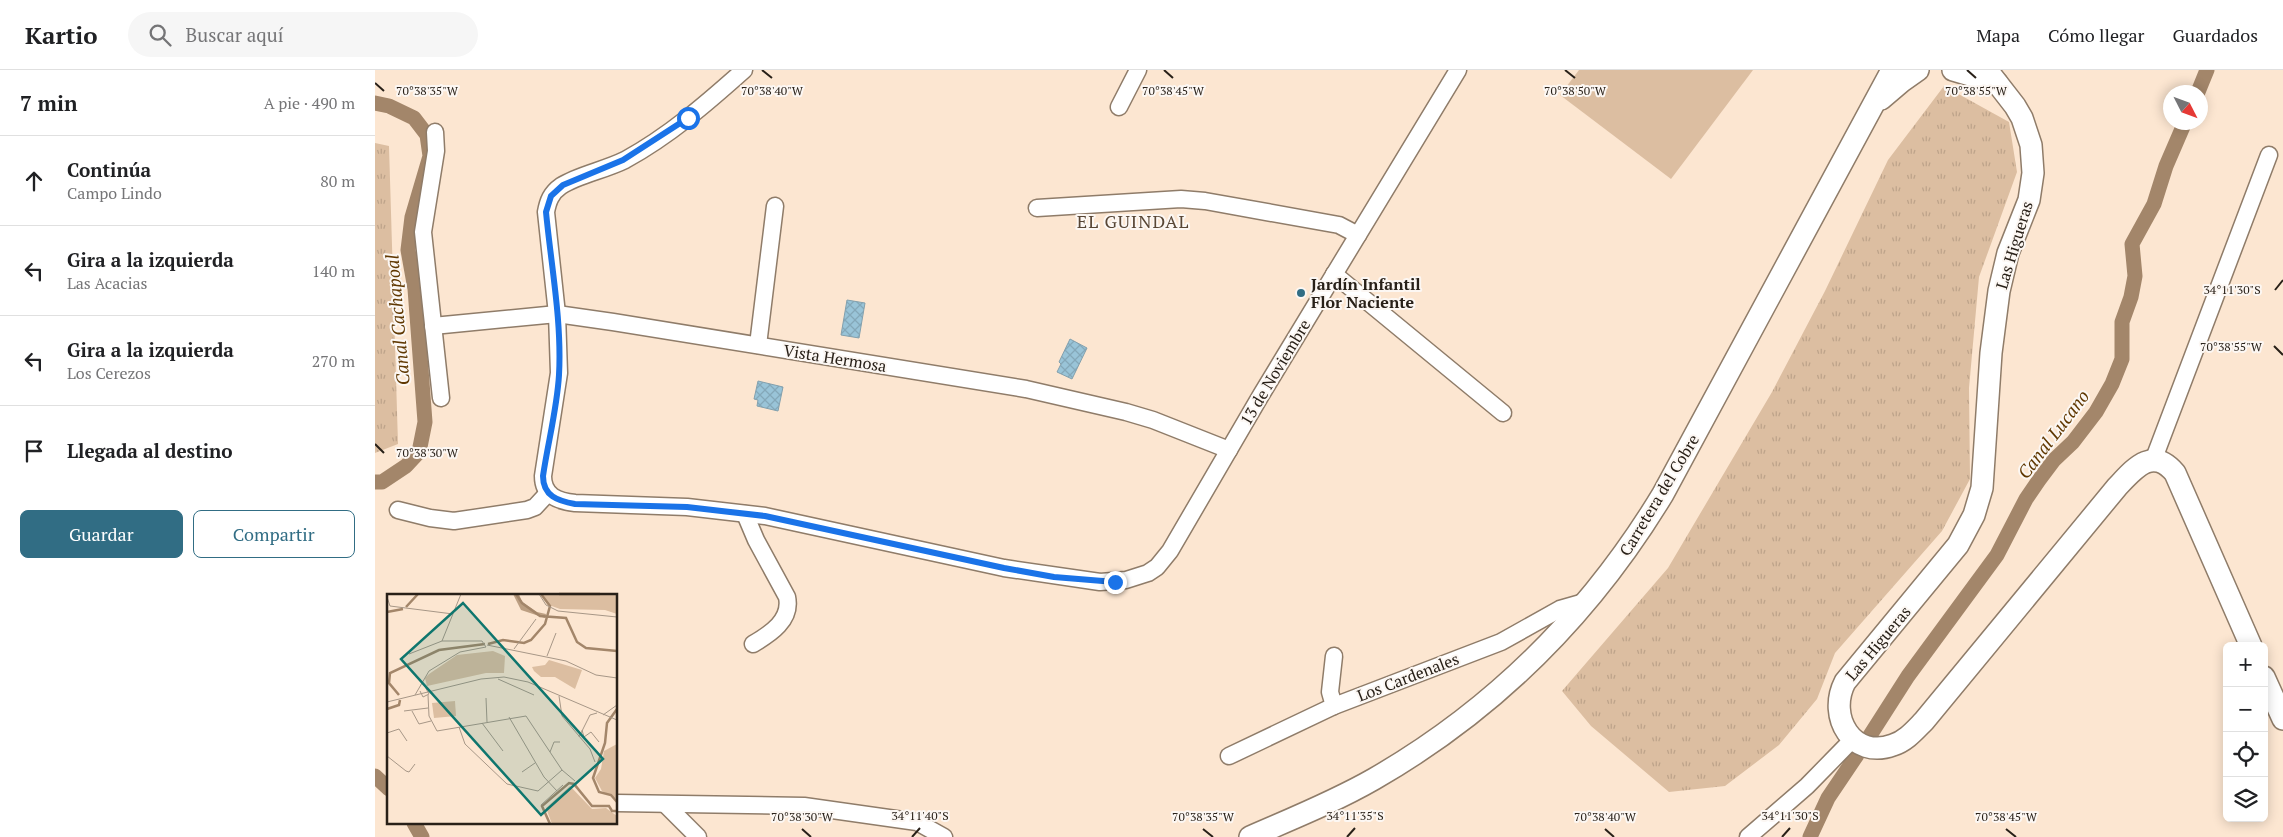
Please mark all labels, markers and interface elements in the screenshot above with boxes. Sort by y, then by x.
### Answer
search box [128,12,478,57]
text: Kartio [25,19,98,51]
icon: search [146,21,174,49]
text: Buscar aquí [186,22,283,47]
text: Mapa [1976,23,2020,47]
text: Cómo llegar [2048,23,2144,47]
text: Guardados [2172,23,2258,47]
text: 70°38'35"W [396,83,459,98]
text: 70°38'40"W [741,83,804,98]
text: 70°38'45"W [1142,83,1205,98]
text: 70°38'50"W [1544,83,1607,98]
text: 70°38'55"W [1945,83,2008,98]
north arrow [2163,85,2208,130]
text: 7 min [20,89,77,117]
text: A pie · 490 m [264,92,355,114]
route start [677,107,700,130]
text: Continúa [67,157,151,182]
icon: ahead [20,167,48,195]
text: 80 m [320,170,355,192]
text: Campo Lindo [67,182,162,204]
street label: Las Higueras [1990,198,2038,292]
district label: EL GUINDAL [1077,209,1189,233]
text: Gira a la izquierda [67,247,234,272]
water label: Canal Cachapoal [379,254,415,386]
icon: left [20,257,48,285]
text: 140 m [312,260,355,282]
text: Las Acacias [67,272,148,294]
place label: Jardín Infantil Flor Naciente [1311,273,1421,313]
text: 34°11'30"S [2203,282,2261,297]
marker: Jardín Infantil Flor Naciente [1295,287,1307,299]
street label: 13 de Noviembre [1235,315,1315,429]
text: Gira a la izquierda [67,337,234,362]
street label: Vista Hermosa [782,339,888,377]
text: 70°38'55"W [2200,339,2263,354]
icon: left [20,347,48,375]
text: 270 m [312,350,355,372]
text: Los Cerezos [67,362,151,384]
water label: Canal Lucano [2012,385,2094,483]
street label: Carretera del Cobre [1614,430,1704,560]
icon: arrive [20,437,48,465]
text: Llegada al destino [67,438,233,463]
text: 70°38'30"W [396,445,459,460]
button: Guardar [20,510,183,558]
button: Compartir [193,510,355,558]
route end [1104,571,1127,594]
inset map [387,594,617,824]
street label: Las Higueras [1840,601,1916,685]
map controls [2223,642,2268,822]
button: + [2223,642,2268,687]
street label: Los Cardenales [1354,647,1462,706]
button: − [2223,687,2268,732]
button: locate [2223,732,2268,777]
button: layers [2223,777,2268,822]
text: 34°11'40"S [891,808,949,823]
text: 34°11'35"S [1326,808,1384,823]
text: 34°11'30"S [1761,808,1819,823]
text: 70°38'30"W [771,809,834,824]
text: 70°38'35"W [1172,809,1235,824]
text: 70°38'40"W [1574,809,1637,824]
text: 70°38'45"W [1975,809,2038,824]

